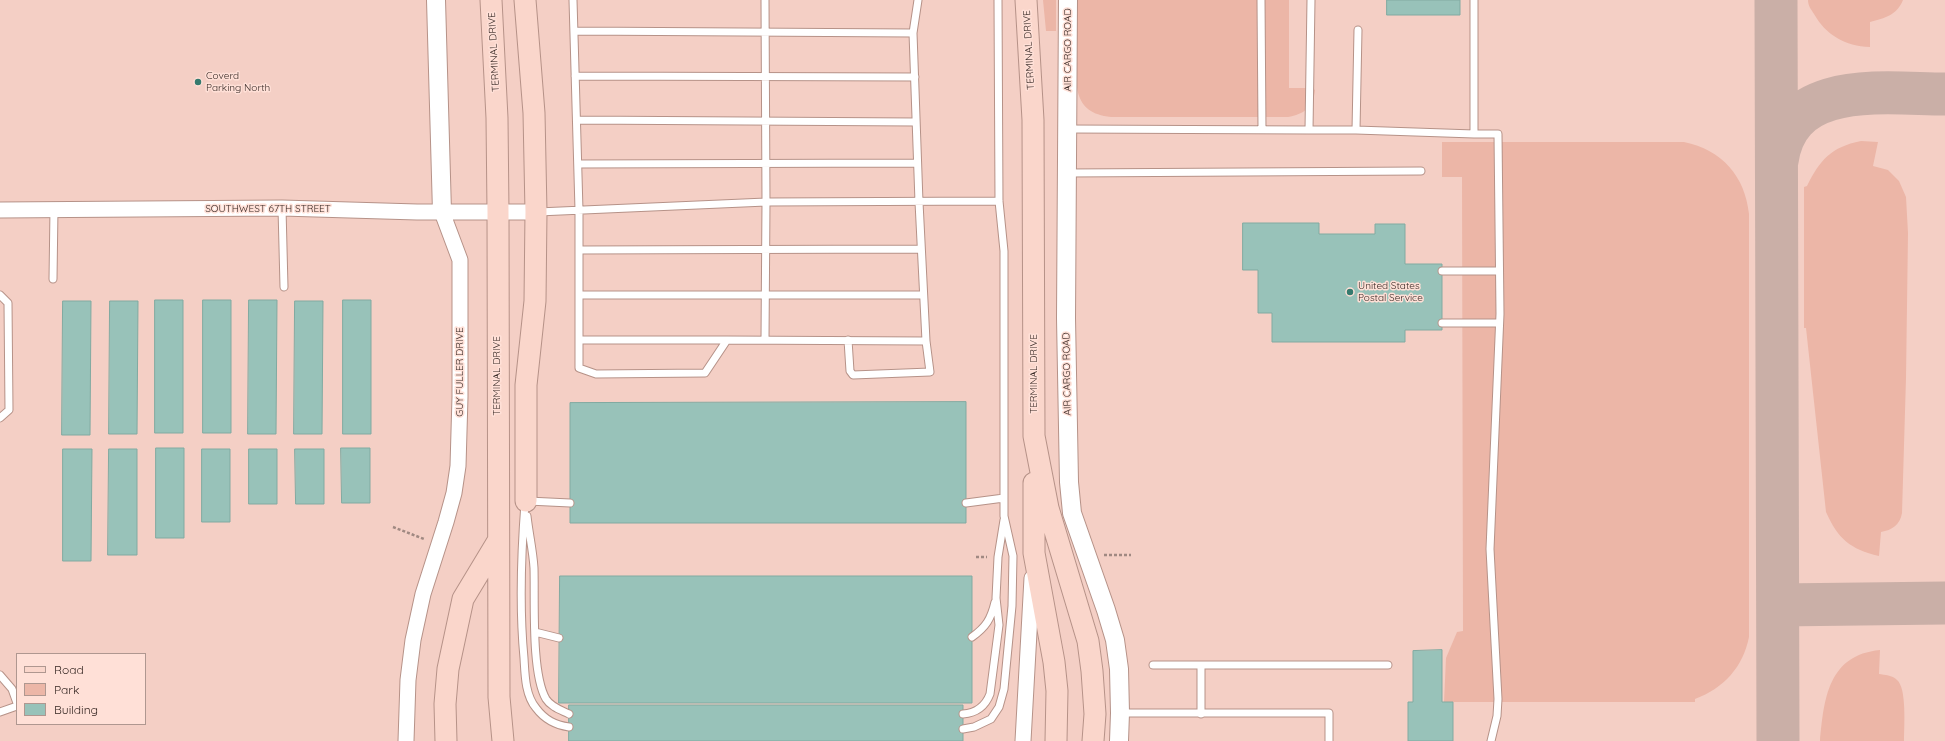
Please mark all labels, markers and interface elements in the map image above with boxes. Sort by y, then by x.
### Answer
street label: AIR CARGO ROAD [1062,8,1074,92]
street label: TERMINAL DRIVE [1021,10,1037,90]
street label: TERMINAL DRIVE [486,12,502,92]
place label: Coverd Parking North [206,70,270,94]
marker: Coverd Parking North [193,77,203,87]
street label: SOUTHWEST 67TH STREET [205,203,331,215]
place label: United States Postal Service [1358,280,1423,304]
marker: United States Postal Service [1345,287,1355,297]
street label: GUY FULLER DRIVE [454,327,466,417]
street label: AIR CARGO ROAD [1060,332,1074,416]
street label: TERMINAL DRIVE [1028,334,1040,414]
street label: TERMINAL DRIVE [491,336,503,416]
legend [16,653,146,725]
text: Road [54,662,84,677]
text: Park [54,682,79,697]
text: Building [54,702,98,717]

